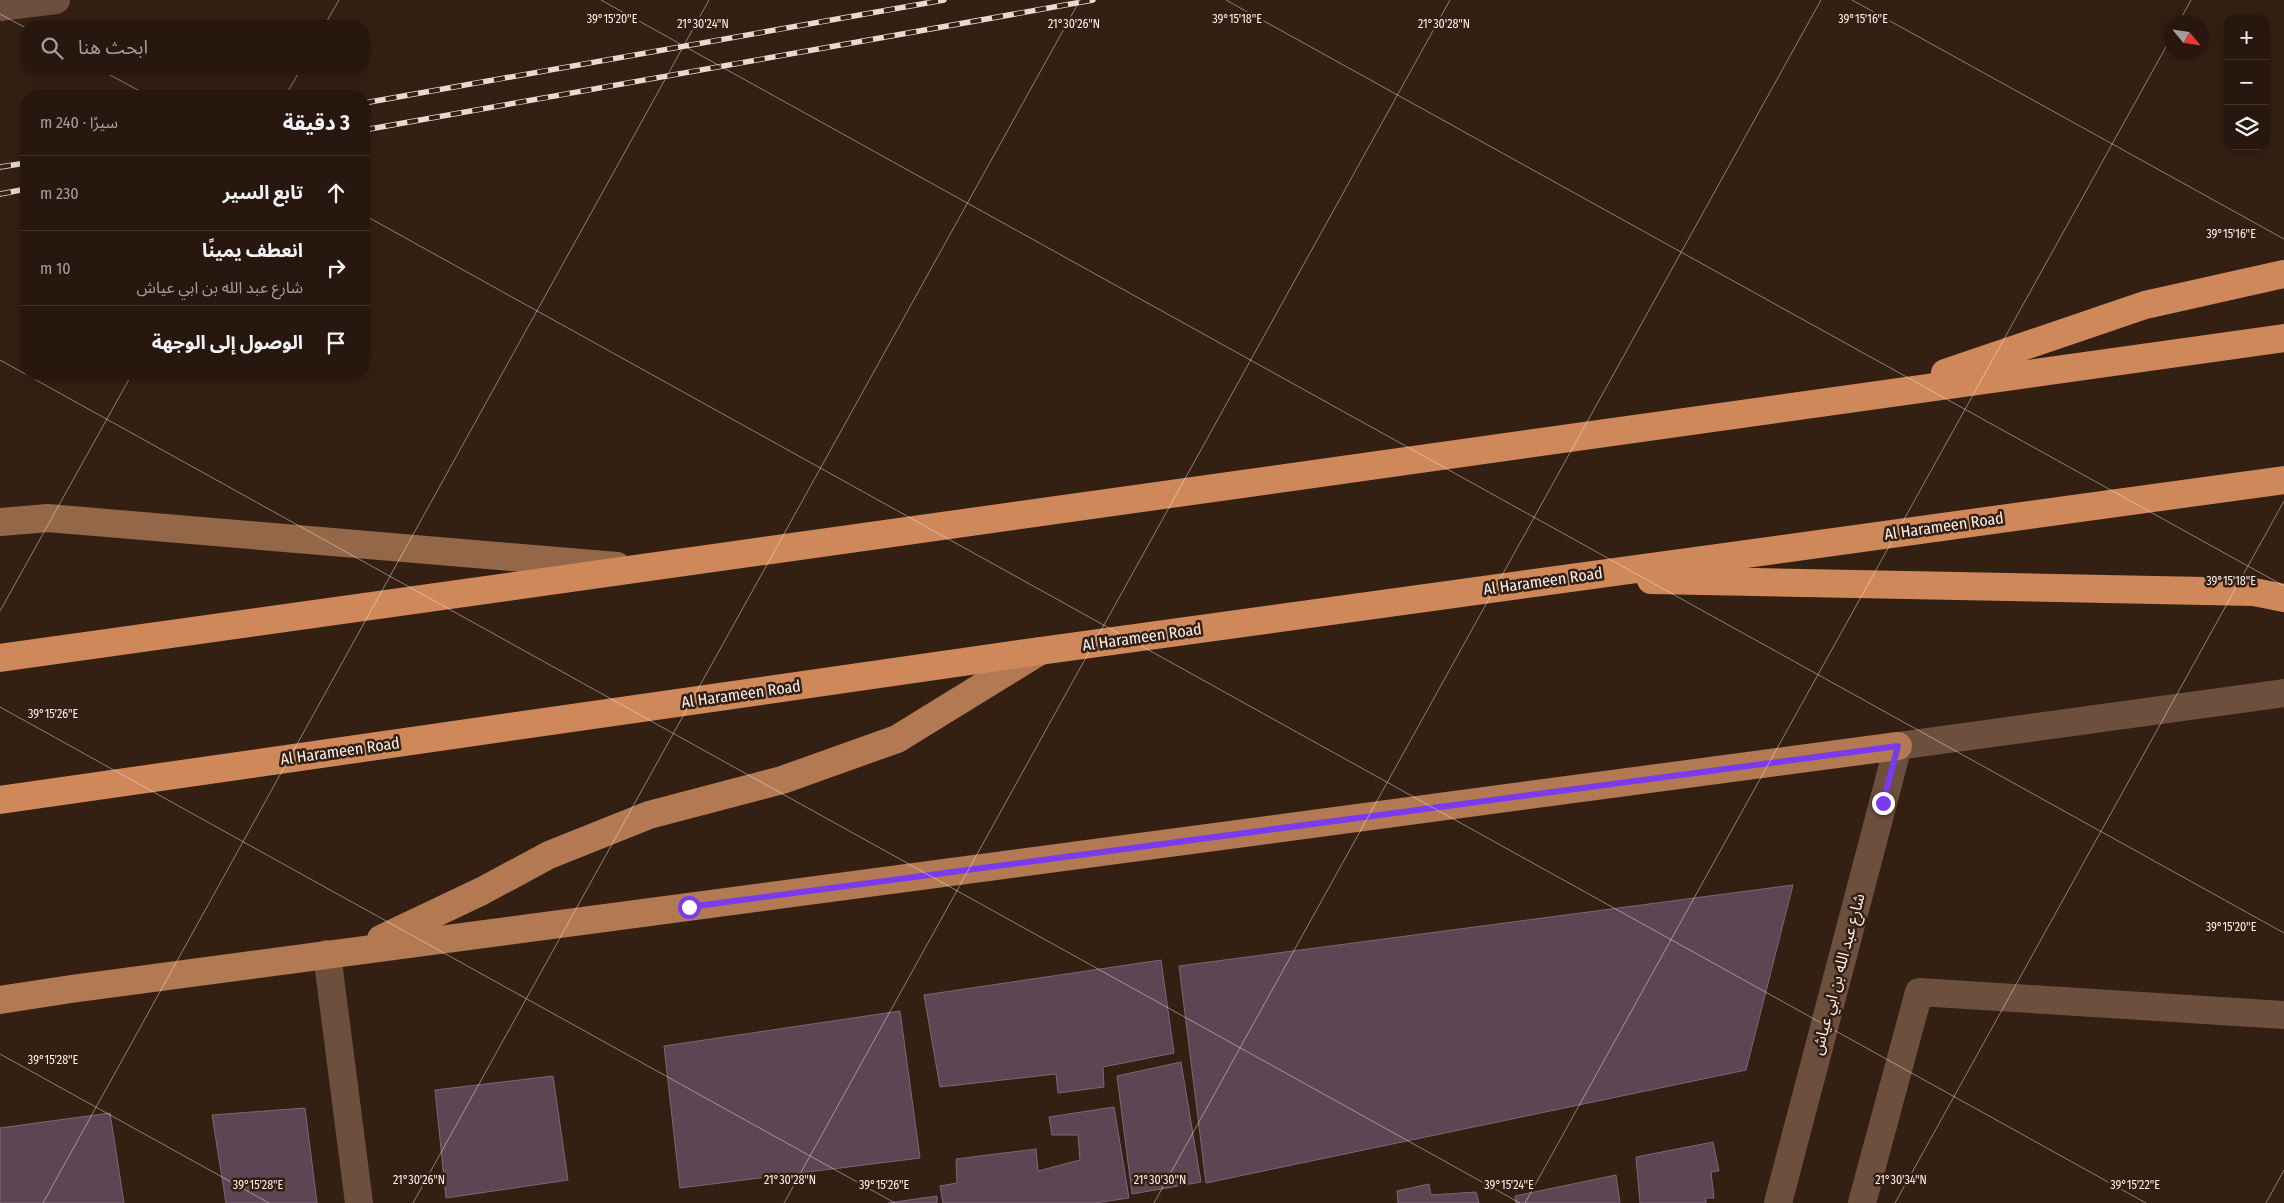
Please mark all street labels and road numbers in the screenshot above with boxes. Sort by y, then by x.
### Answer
street label: Al Harameen Road [1883,508,2005,544]
street label: Al Harameen Road [1482,563,1604,599]
street label: Al Harameen Road [1081,619,1203,655]
street label: Al Harameen Road [680,676,802,712]
street label: Al Harameen Road [279,733,401,769]
street label: شارع عبد الله بن ابي عياش [1807,891,1872,1058]

